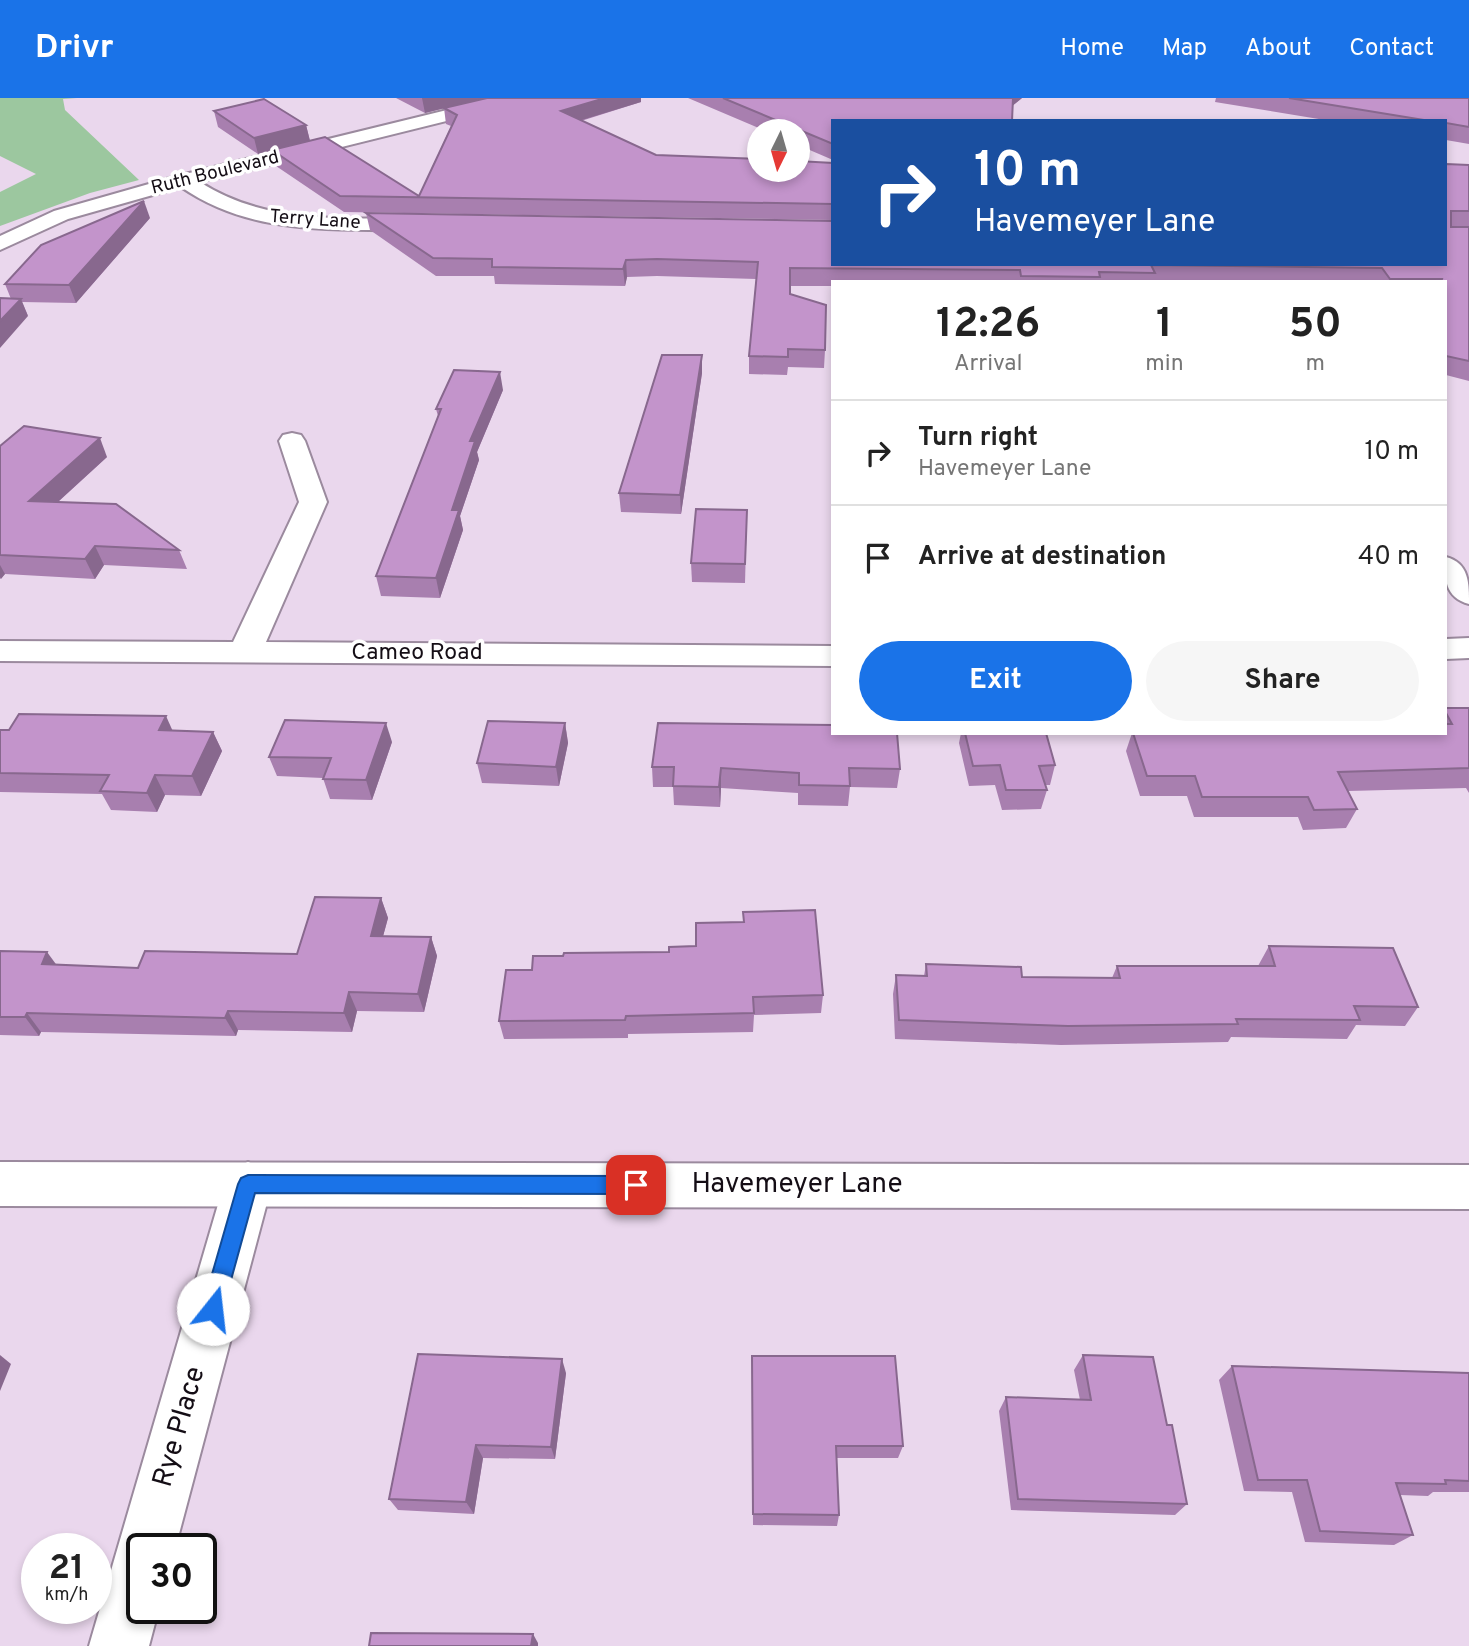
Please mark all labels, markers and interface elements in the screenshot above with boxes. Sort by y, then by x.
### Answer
text: Drivr [35,28,114,70]
text: Home [1060,34,1124,64]
text: Map [1162,34,1207,64]
text: About [1245,34,1311,64]
text: Contact [1349,34,1434,64]
north arrow [747,119,810,182]
map controls [747,119,810,182]
text: 10 m [974,142,1081,204]
street label: Ruth Boulevard [149,146,281,200]
icon: right [859,147,950,238]
text: Havemeyer Lane [974,203,1215,243]
street label: Terry Lane [269,205,361,235]
text: 12:26 [936,299,1040,352]
text: 1 [1156,299,1173,352]
text: 50 [1289,299,1342,352]
text: Arrival [954,350,1022,379]
text: min [1145,350,1184,379]
text: m [1306,350,1325,379]
text: Turn right [918,422,1038,455]
icon: right [859,434,897,472]
text: 10 m [1364,436,1419,469]
text: Havemeyer Lane [918,455,1091,484]
icon: arrive [859,539,897,577]
text: Arrive at destination [918,541,1166,574]
text: 40 m [1358,541,1419,574]
street label: Cameo Road [351,639,483,668]
button: Exit [859,641,1132,721]
button: Share [1146,641,1419,721]
pin [606,1155,666,1215]
icon: arrive [617,1166,655,1204]
street label: Havemeyer Lane [691,1167,903,1203]
position arrow [176,1272,250,1346]
street label: Rye Place [146,1363,214,1491]
speed limit sign: 30 [126,1533,217,1624]
text: 21 [49,1547,84,1591]
text: km/h [45,1584,88,1607]

